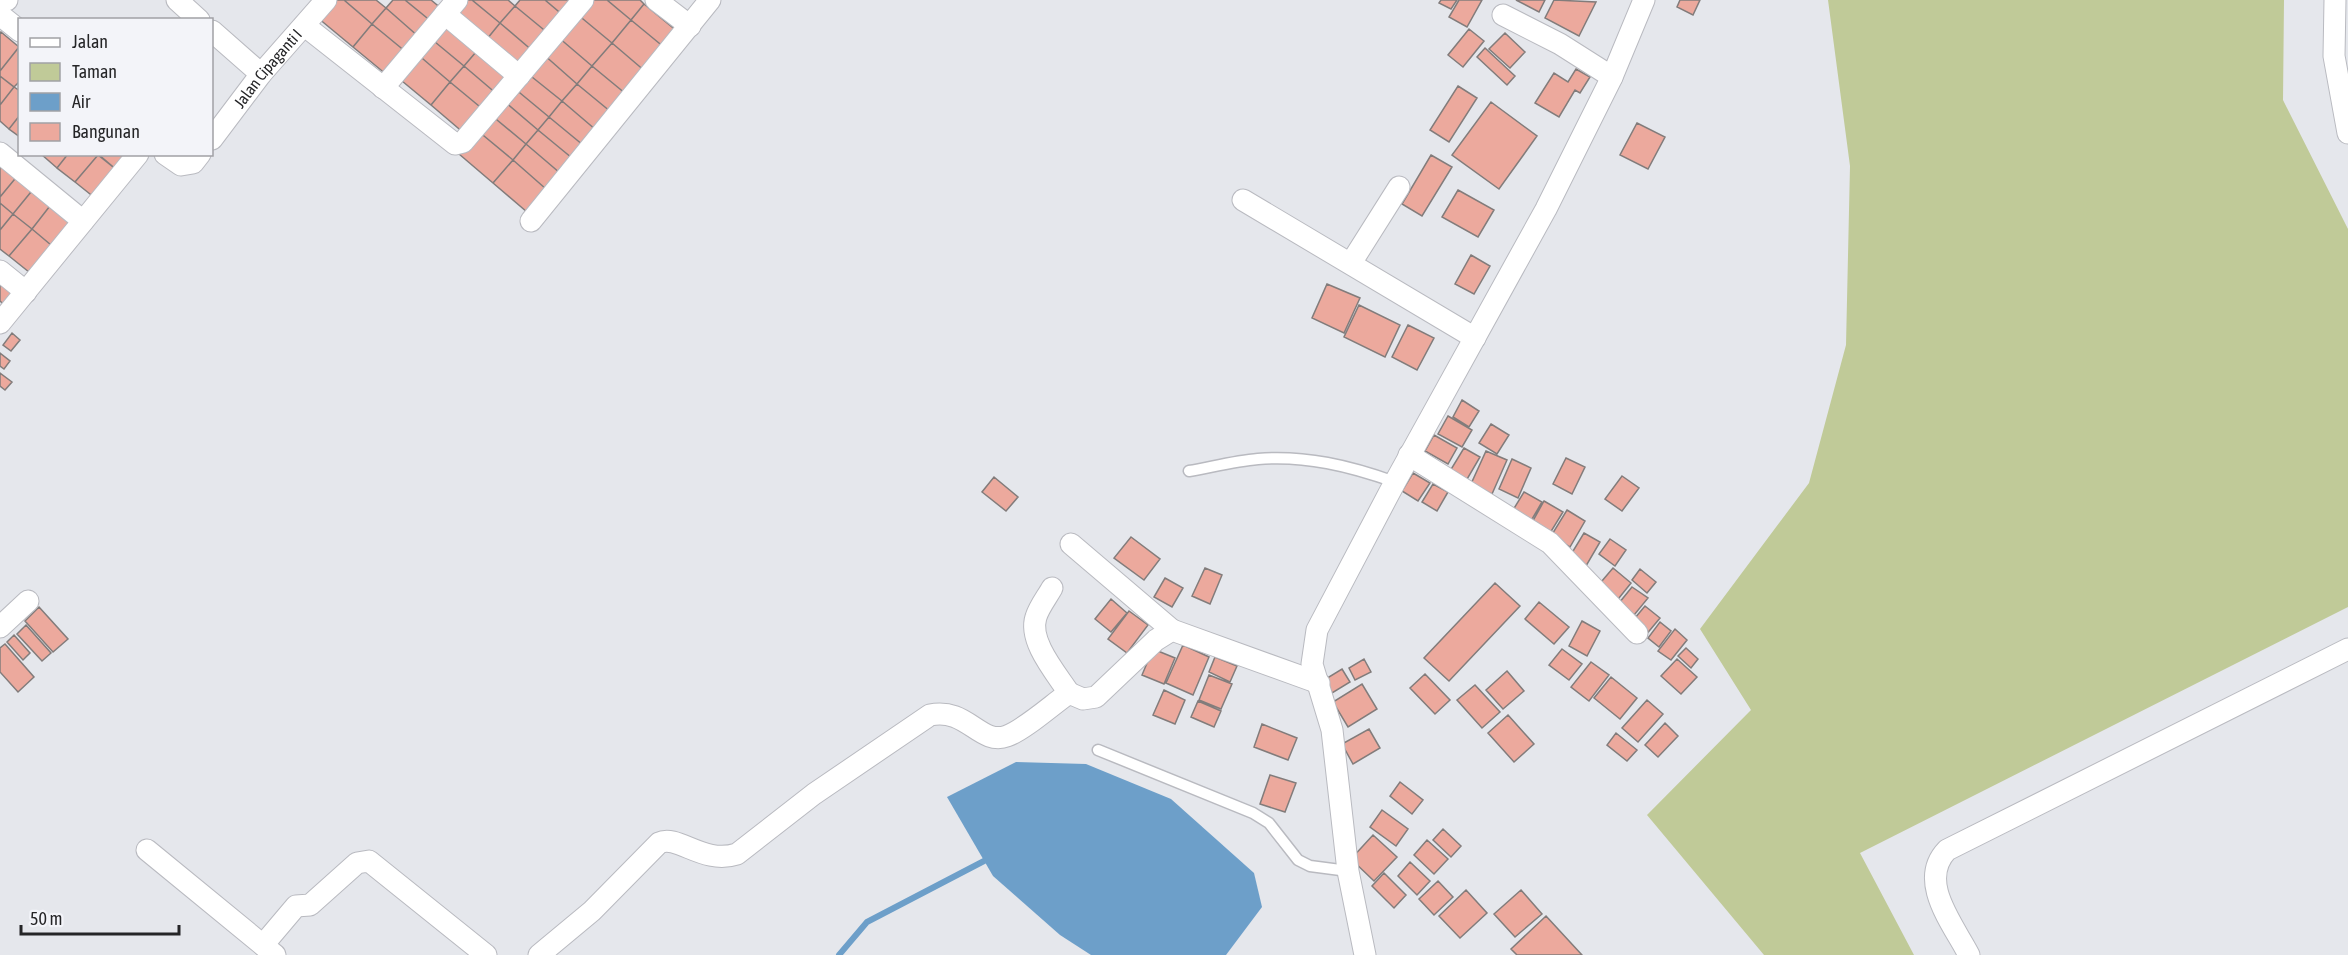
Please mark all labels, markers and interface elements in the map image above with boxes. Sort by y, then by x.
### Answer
legend [18,18,213,156]
street label: Jalan Cipaganti I [230,25,305,111]
text: Jalan [72,31,108,52]
text: Taman [72,61,117,82]
text: Air [72,91,91,112]
text: Bangunan [72,121,140,142]
scale bar [21,898,178,936]
text: 50 m [30,908,62,929]

